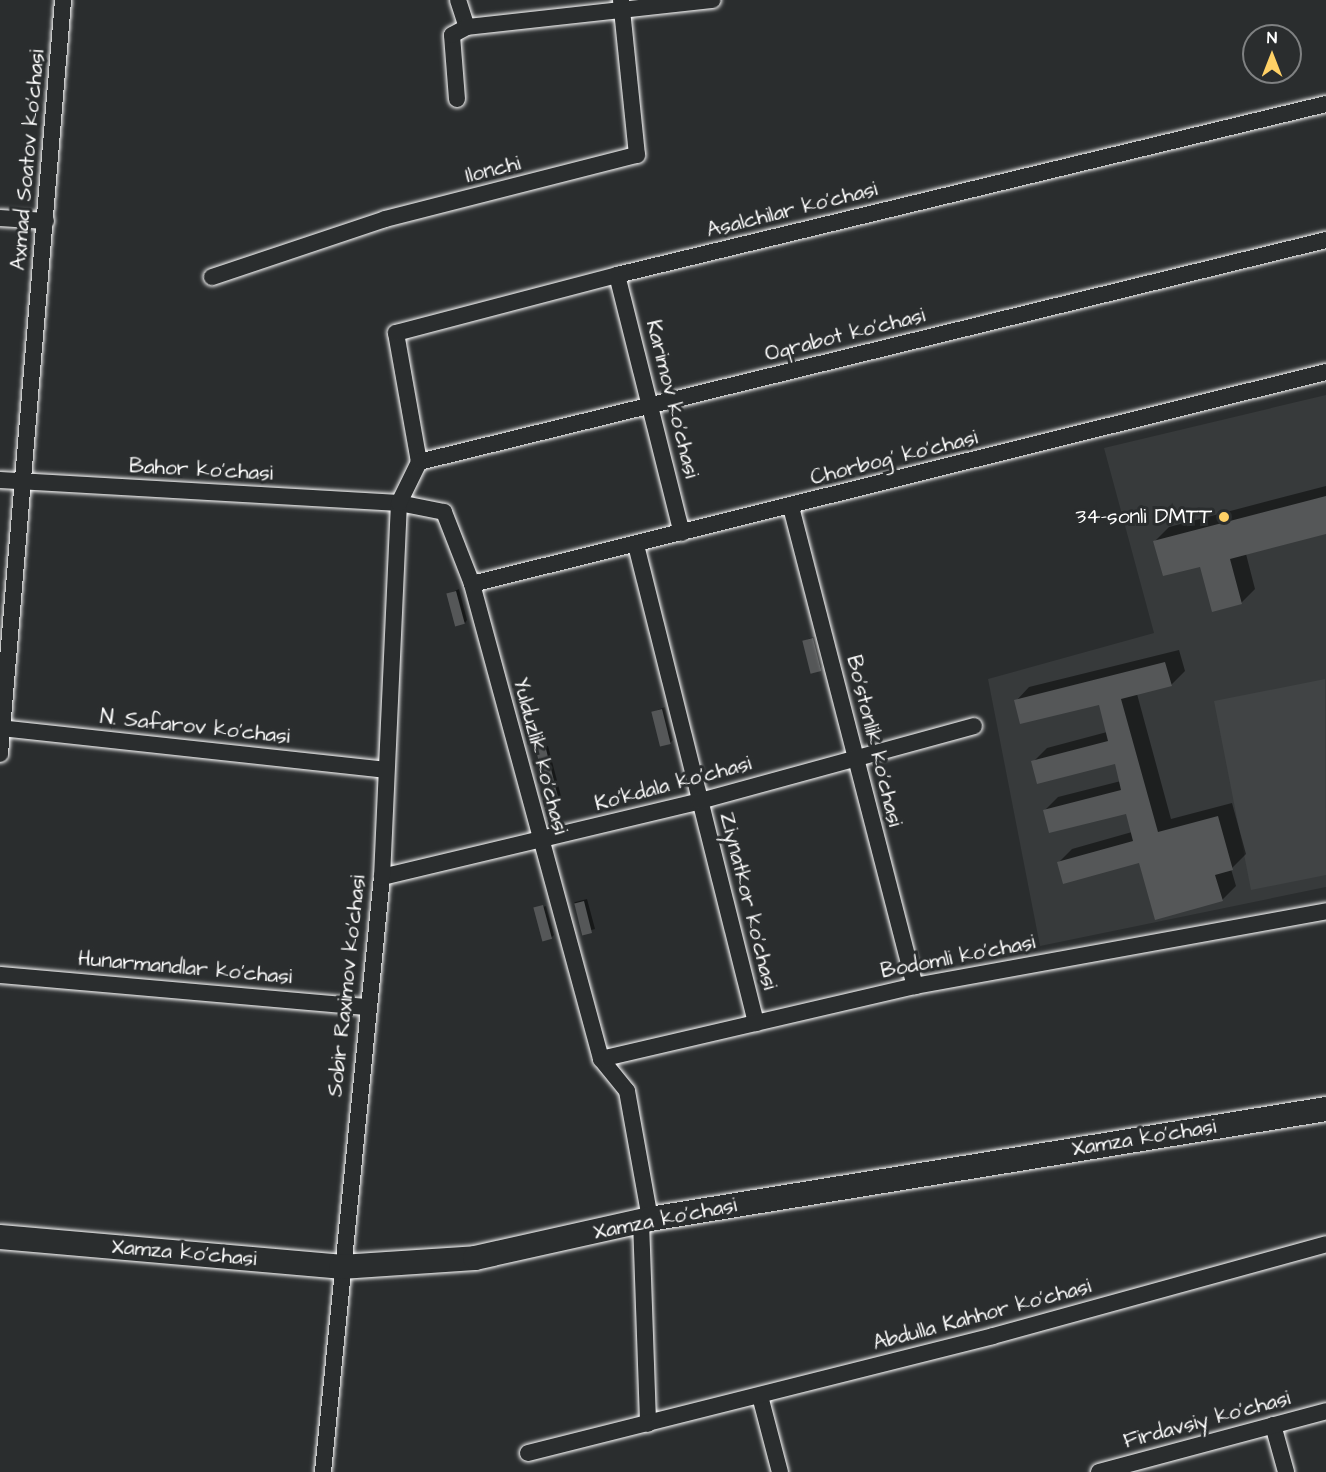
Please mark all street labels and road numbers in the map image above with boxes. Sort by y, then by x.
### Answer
street label: Axmad Soatov ko'chasi [6,49,50,271]
street label: Ilonchi [463,151,523,189]
street label: Asalchilar ko'chasi [704,177,880,243]
street label: Oqrabot ko'chasi [762,303,928,367]
street label: Karimov ko'chasi [640,317,704,481]
street label: Chorbog' ko'chasi [808,425,980,491]
street label: Bahor ko'chasi [128,454,274,486]
street label: Bo'stonlik ko'chasi [841,653,907,829]
street label: Yulduzlik ko'chasi [507,675,573,837]
street label: N. Safarov ko'chasi [99,704,291,750]
street label: Ko'kdala ko'chasi [592,751,754,817]
street label: Ziynatkor ko'chasi [714,810,782,992]
street label: Sobir Raximov ko'chasi [323,874,371,1098]
street label: Bodomli ko'chasi [879,930,1037,984]
street label: Hunarmandlar ko'chasi [77,946,293,990]
street label: Xamza ko'chasi [1070,1114,1218,1162]
street label: Xamza ko'chasi [591,1193,739,1245]
street label: Xamza ko'chasi [111,1234,257,1272]
street label: Abdulla Kahhor ko'chasi [870,1274,1094,1356]
street label: Firdavsiy ko'chasi [1121,1386,1293,1454]

